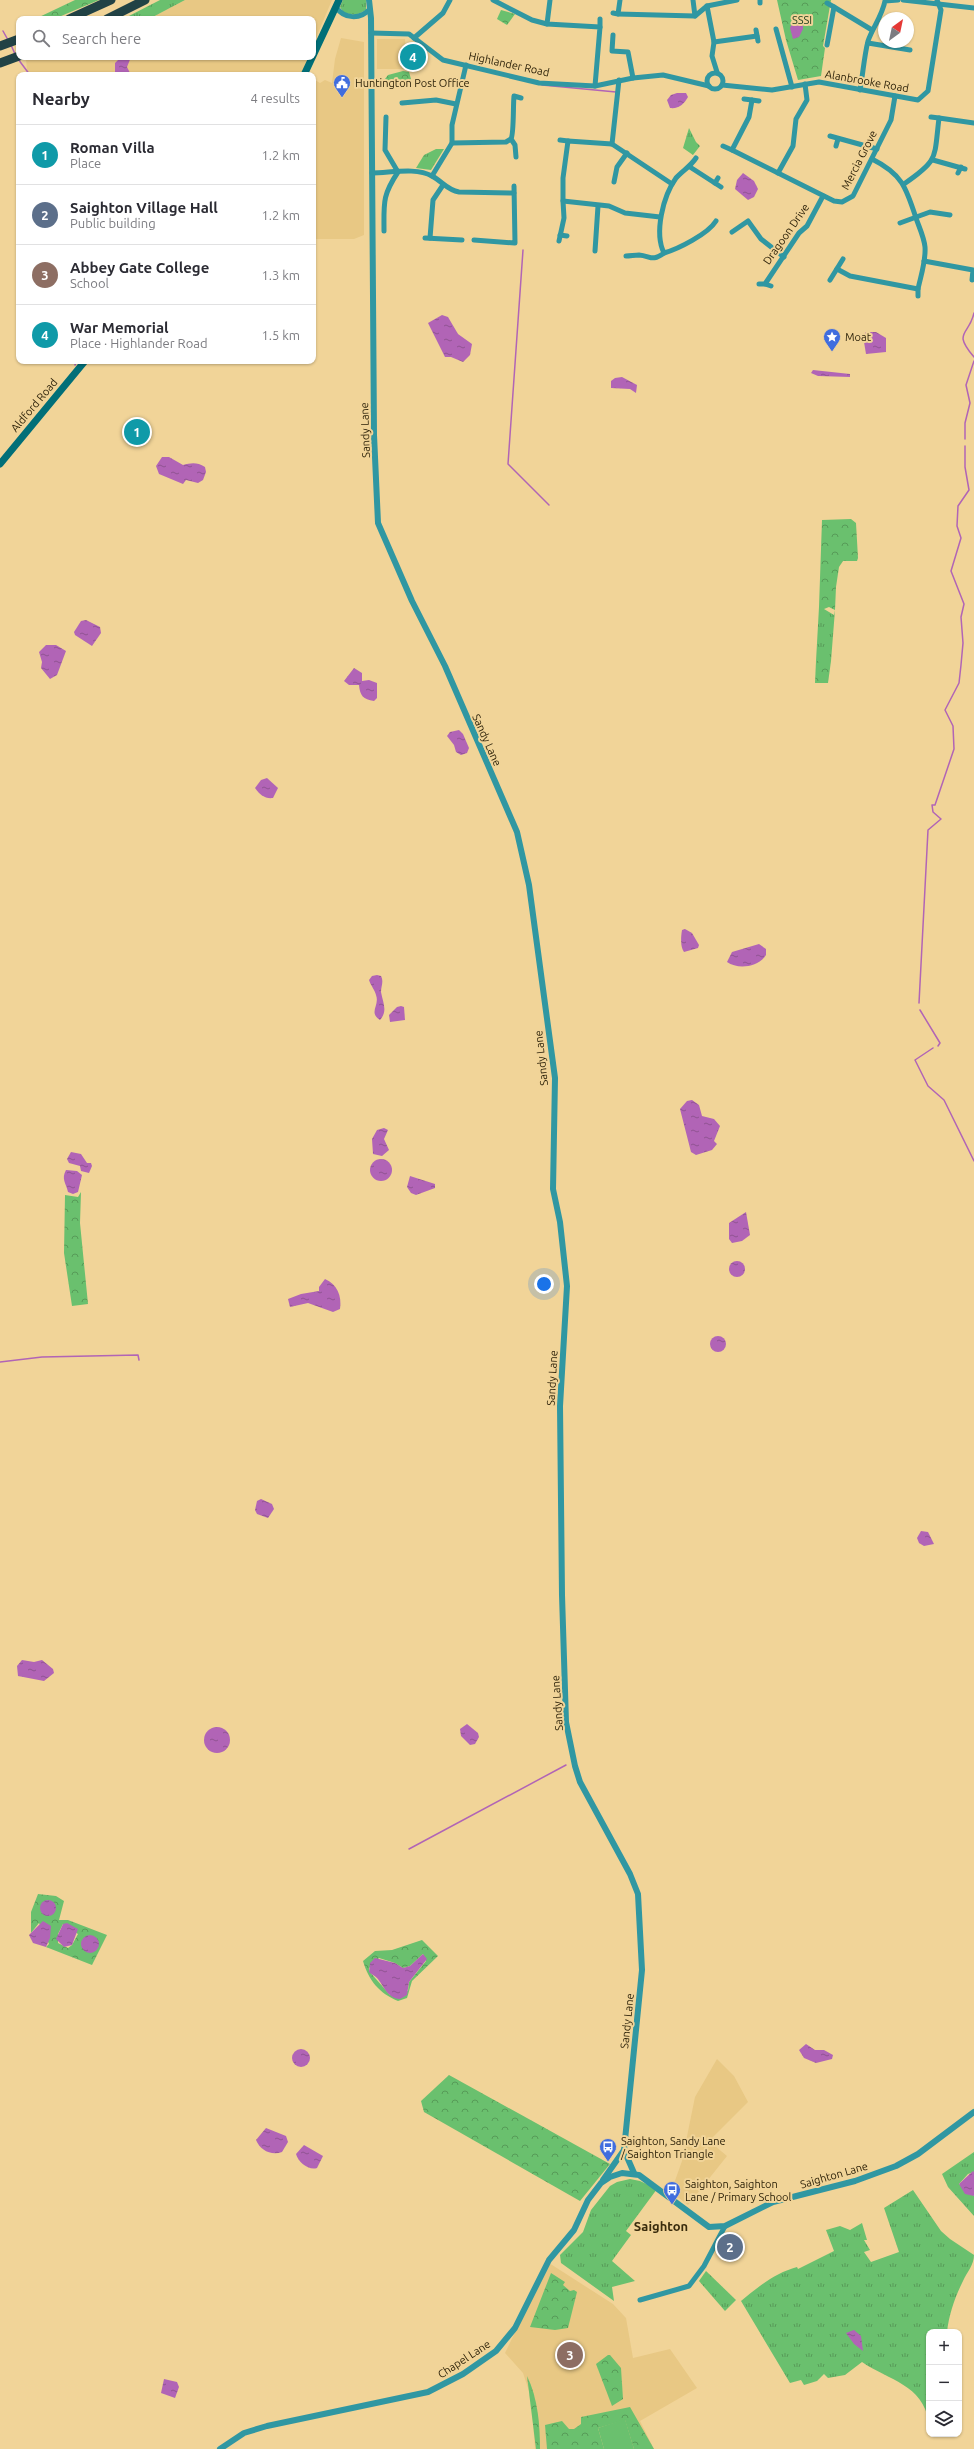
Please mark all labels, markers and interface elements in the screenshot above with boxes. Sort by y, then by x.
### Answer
north arrow [878,12,914,48]
park label: SSSI [792,14,812,26]
search box [16,16,316,60]
icon: search [30,27,52,49]
text: Search here [62,30,141,47]
pin: 4 [400,42,426,72]
street label: Highlander Road [467,50,551,78]
street label: Alanbrooke Road [824,68,910,94]
public building icon: Huntington Post Office [332,73,352,98]
place label: Huntington Post Office [355,77,470,89]
text: Nearby [32,89,90,108]
text: 4 results [250,91,300,105]
street label: Mercia Grove [839,128,879,192]
text: Roman Villa [70,139,155,156]
text: 1 [41,148,49,162]
text: 1.2 km [261,148,300,162]
text: Place [70,156,101,170]
text: Saighton Village Hall [70,199,218,216]
street label: Dragoon Drive [761,201,811,267]
text: 2 [41,208,49,222]
text: 1.2 km [261,208,300,222]
text: Public building [70,216,156,230]
text: Abbey Gate College [70,259,209,276]
text: 3 [41,268,49,282]
text: 1.3 km [261,268,300,282]
text: School [70,276,109,290]
text: War Memorial [70,319,169,336]
place icon: Moat [822,327,842,352]
text: 4 [41,328,49,342]
text: 1.5 km [261,328,300,342]
place label: Moat [845,331,872,343]
text: Place · Highlander Road [70,336,208,350]
street label: Aldford Road [8,376,60,434]
street label: Sandy Lane [358,402,372,458]
pin: 1 [124,417,150,447]
street label: Sandy Lane [470,712,504,768]
street label: Sandy Lane [532,1030,550,1086]
your location [534,1274,554,1294]
street label: Sandy Lane [545,1350,559,1406]
street label: Sandy Lane [549,1675,565,1731]
street label: Sandy Lane [618,1993,636,2049]
place label: Saighton, Sandy Lane / Saighton Triangle [620,2135,726,2160]
bus stop icon: Saighton, Sandy Lane / Saighton Triangle [598,2137,618,2162]
street label: Saighton Lane [799,2160,869,2190]
place label: Saighton, Saighton Lane / Primary School [685,2178,792,2203]
bus stop icon: Saighton, Saighton Lane / Primary School [662,2180,682,2205]
district label: Saighton [634,2219,688,2233]
pin: 2 [717,2232,743,2262]
map controls [926,2329,962,2437]
button: + [926,2329,962,2365]
street label: Chapel Lane [435,2338,493,2380]
pin: 3 [557,2340,583,2370]
button: − [926,2365,962,2401]
button: layers [926,2401,962,2437]

